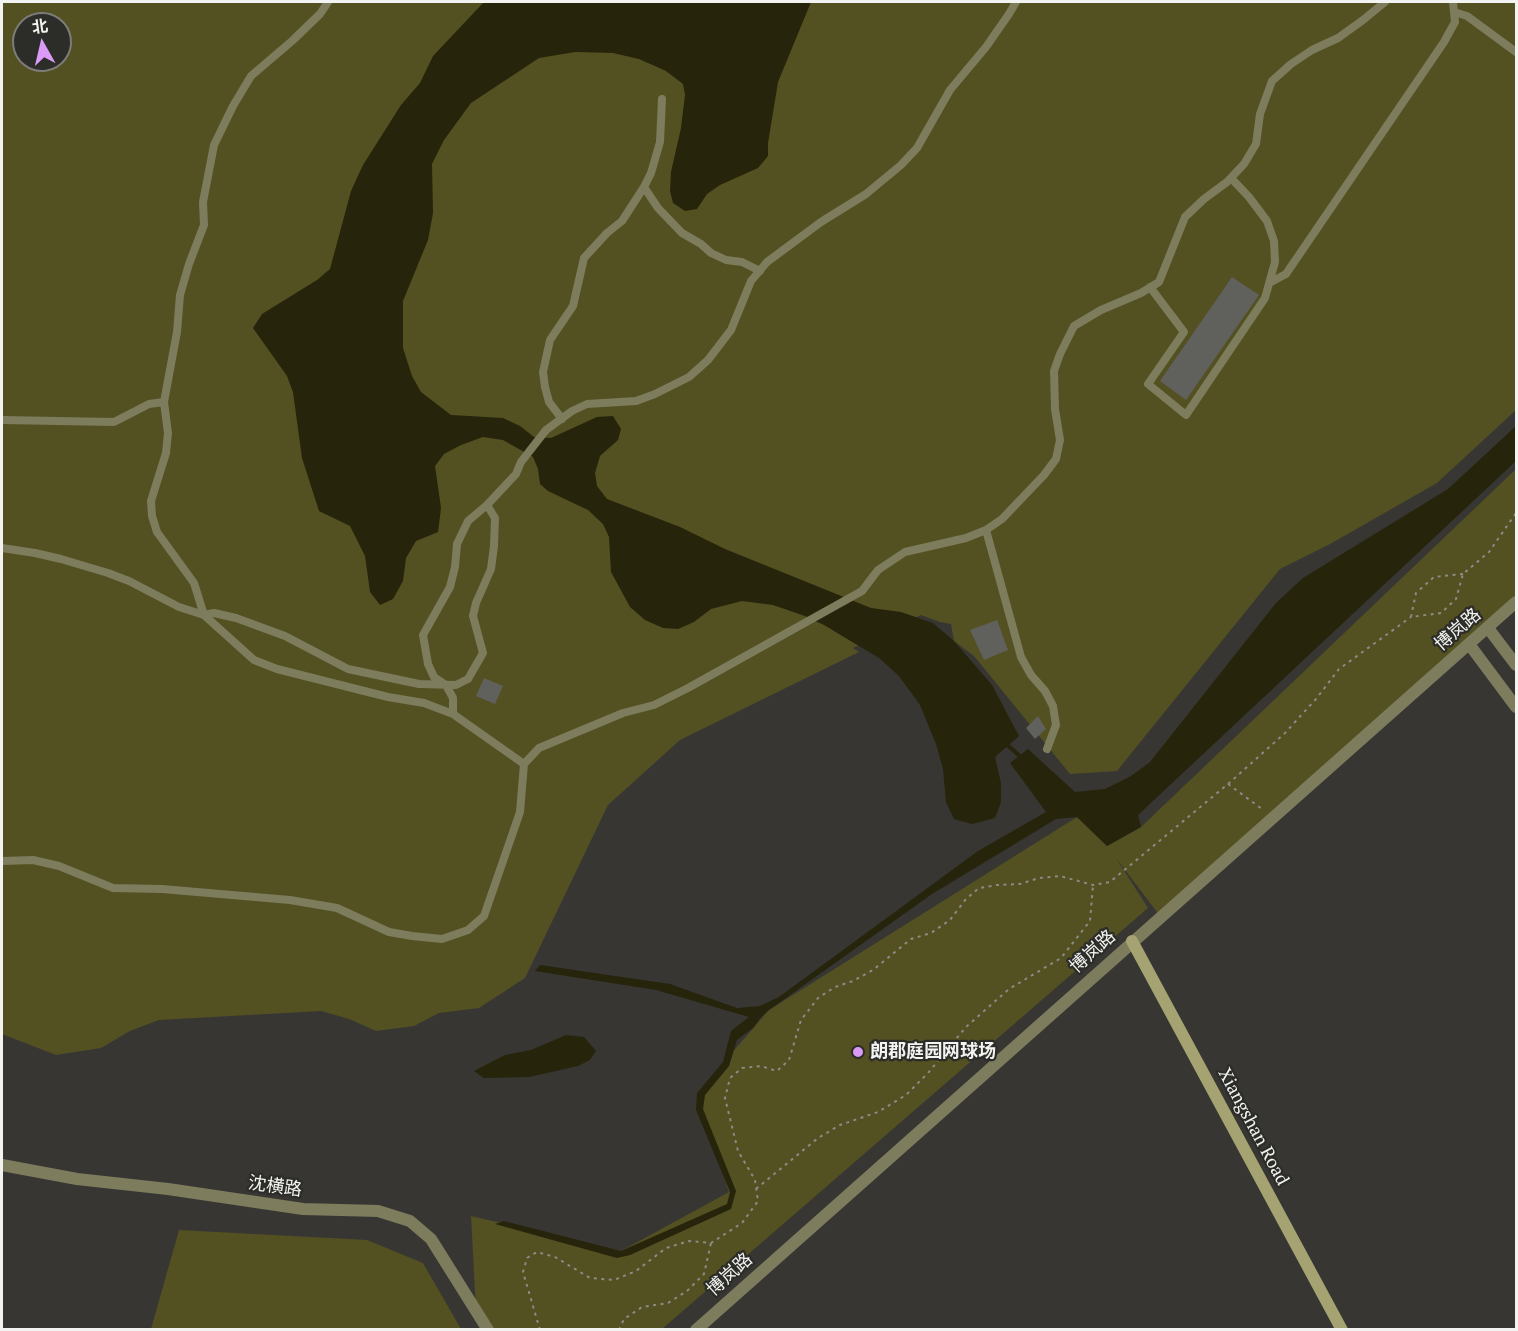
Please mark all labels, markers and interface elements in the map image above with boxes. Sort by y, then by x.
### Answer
north arrow [12,12,72,72]
text: 北 [30,14,49,38]
street label: 博岚路 [1431,604,1485,656]
street label: 博岚路 [1066,926,1120,978]
place label: 朗郡庭园网球场 [870,1041,996,1063]
marker: 朗郡庭园网球场 [851,1045,865,1059]
street label: Xiangshan Road [1213,1065,1293,1189]
street label: 沈横路 [247,1173,303,1201]
street label: 博岚路 [703,1249,757,1301]

